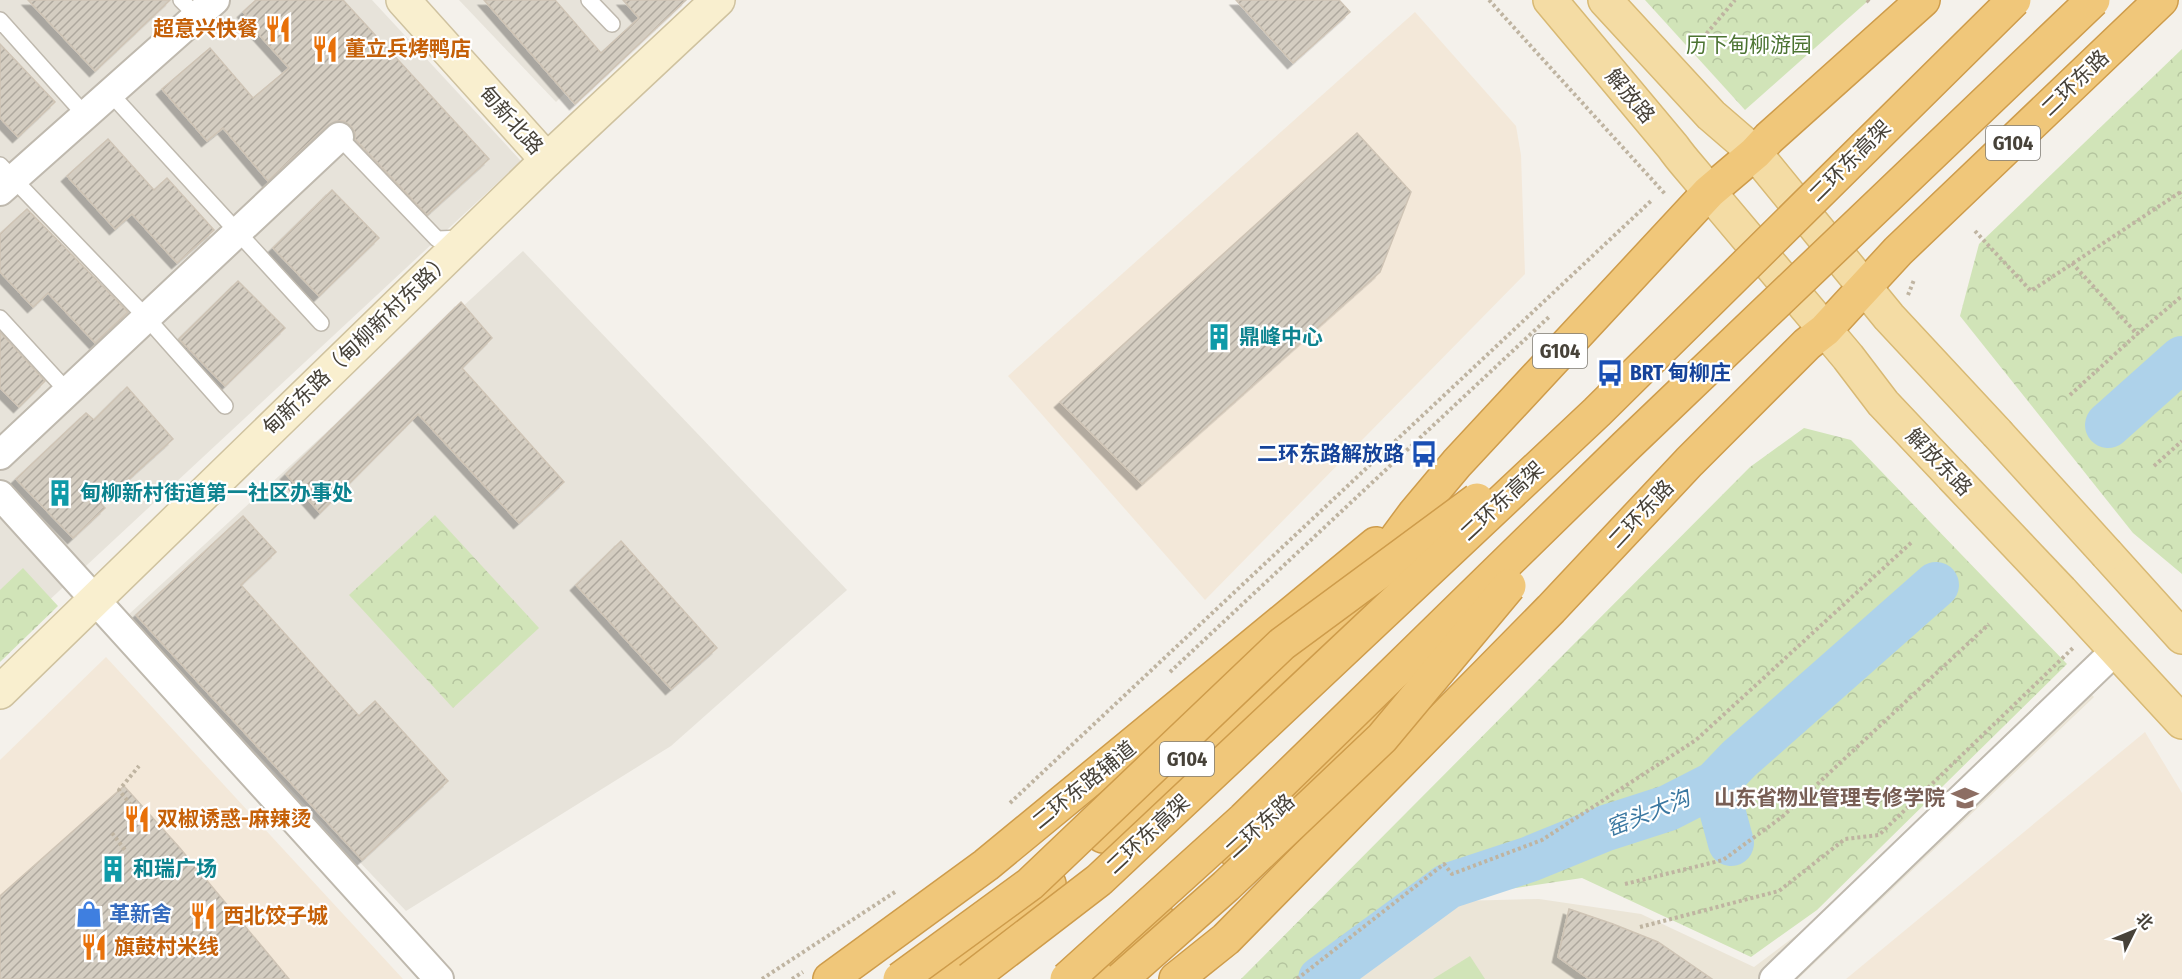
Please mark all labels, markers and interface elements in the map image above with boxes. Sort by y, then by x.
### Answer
restaurant icon: 超意兴快餐 [263,14,293,44]
place label: 超意兴快餐 [153,16,258,42]
park label: 历下甸柳游园 [1686,32,1812,58]
restaurant icon: 董立兵烤鸭店 [310,34,340,64]
place label: 董立兵烤鸭店 [345,36,471,62]
street label: 二环东路 [2036,44,2114,122]
street label: 解放路 [1600,64,1660,128]
street label: 甸新北路 [473,80,549,160]
street label: 二环东高架 [1804,115,1896,207]
road number: G104 [1986,126,2040,160]
street label: 甸新东路（甸柳新村东路） [257,247,457,441]
building icon: 鼎峰中心 [1204,322,1234,352]
place label: 鼎峰中心 [1239,324,1323,350]
road number: G104 [1533,334,1587,368]
bus stop icon: BRT 甸柳庄 [1595,358,1625,388]
place label: BRT 甸柳庄 [1630,360,1731,386]
street label: 解放东路 [1900,423,1978,501]
bus stop icon: 二环东路解放路 [1409,439,1439,469]
place label: 二环东路解放路 [1257,441,1404,467]
street label: 二环东高架 [1455,456,1549,546]
street label: 二环东路 [1603,474,1679,554]
building icon: 甸柳新村街道第一社区办事处 [45,478,75,508]
place label: 甸柳新村街道第一社区办事处 [80,480,353,506]
street label: 二环东路辅道 [1027,735,1141,835]
road number: G104 [1160,742,1214,776]
water label: 窑头大沟 [1602,783,1696,842]
school or university icon: 山东省物业管理专修学院 [1950,783,1980,813]
place label: 山东省物业管理专修学院 [1714,785,1945,811]
street label: 二环东路 [1220,788,1300,864]
street label: 二环东高架 [1101,789,1195,879]
restaurant icon: 双椒诱惑-麻辣烫 [122,804,152,834]
place label: 双椒诱惑-麻辣烫 [157,806,312,832]
building icon: 和瑞广场 [98,854,128,884]
place label: 和瑞广场 [133,856,217,882]
shop icon: 革新舍 [74,899,104,929]
place label: 革新舍 [109,901,172,927]
restaurant icon: 西北饺子城 [188,901,218,931]
north arrow [2104,901,2164,961]
place label: 西北饺子城 [223,903,328,929]
text: 北 [2132,909,2157,933]
restaurant icon: 旗鼓村米线 [79,932,109,962]
place label: 旗鼓村米线 [114,934,219,960]

